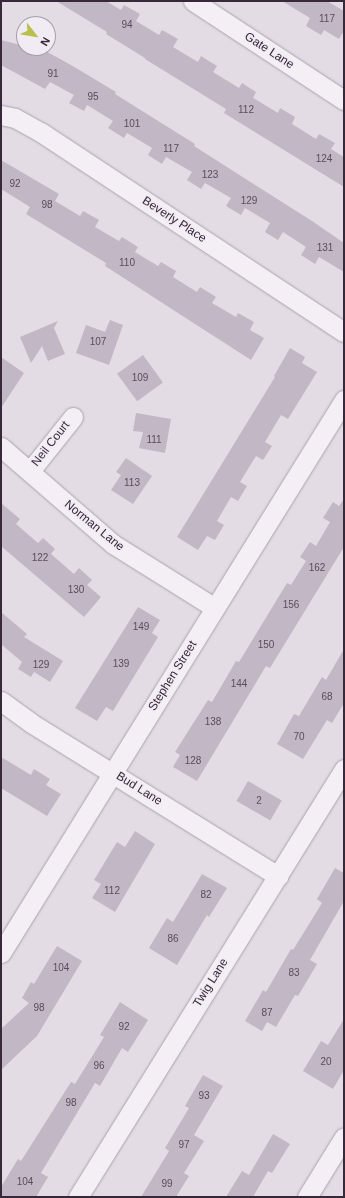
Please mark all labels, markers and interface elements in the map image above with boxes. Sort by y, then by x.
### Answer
house number: 117 [319,13,335,25]
north arrow [16,16,56,56]
house number: 94 [121,19,133,31]
street label: Gate Lane [242,30,296,72]
text: N [38,35,53,48]
house number: 91 [47,68,59,80]
house number: 95 [87,91,99,103]
house number: 112 [238,104,254,116]
house number: 101 [124,118,140,130]
house number: 117 [163,143,179,155]
house number: 124 [316,153,332,165]
house number: 123 [202,169,218,181]
house number: 92 [9,178,21,190]
street label: Beverly Place [139,194,209,246]
house number: 129 [241,195,257,207]
house number: 98 [41,199,53,211]
house number: 131 [317,242,333,254]
house number: 110 [119,257,135,269]
house number: 107 [90,336,106,348]
house number: 109 [132,372,148,384]
street label: Neil Court [29,419,73,469]
house number: 111 [146,434,162,446]
house number: 113 [124,477,140,489]
street label: Norman Lane [61,498,127,554]
house number: 122 [32,552,48,564]
house number: 162 [309,562,325,574]
house number: 130 [68,584,84,596]
house number: 156 [283,599,299,611]
house number: 149 [133,621,149,633]
street label: Stephen Street [146,638,200,714]
house number: 150 [258,639,274,651]
house number: 139 [113,658,129,670]
house number: 129 [33,659,49,671]
house number: 144 [231,678,247,690]
house number: 68 [321,691,333,703]
house number: 138 [205,716,221,728]
house number: 70 [293,731,305,743]
house number: 128 [185,755,201,767]
street label: Bud Lane [113,769,165,809]
house number: 2 [256,795,262,807]
house number: 112 [104,885,120,897]
house number: 82 [200,889,212,901]
house number: 86 [167,933,179,945]
street label: Twig Lane [190,956,232,1010]
house number: 104 [53,962,69,974]
house number: 83 [288,967,300,979]
house number: 98 [33,1002,45,1014]
house number: 87 [261,1007,273,1019]
house number: 92 [118,1021,130,1033]
house number: 20 [320,1056,332,1068]
house number: 96 [93,1060,105,1072]
house number: 93 [198,1090,210,1102]
house number: 98 [65,1097,77,1109]
house number: 97 [178,1139,190,1151]
house number: 104 [17,1176,33,1188]
house number: 99 [161,1178,173,1190]

